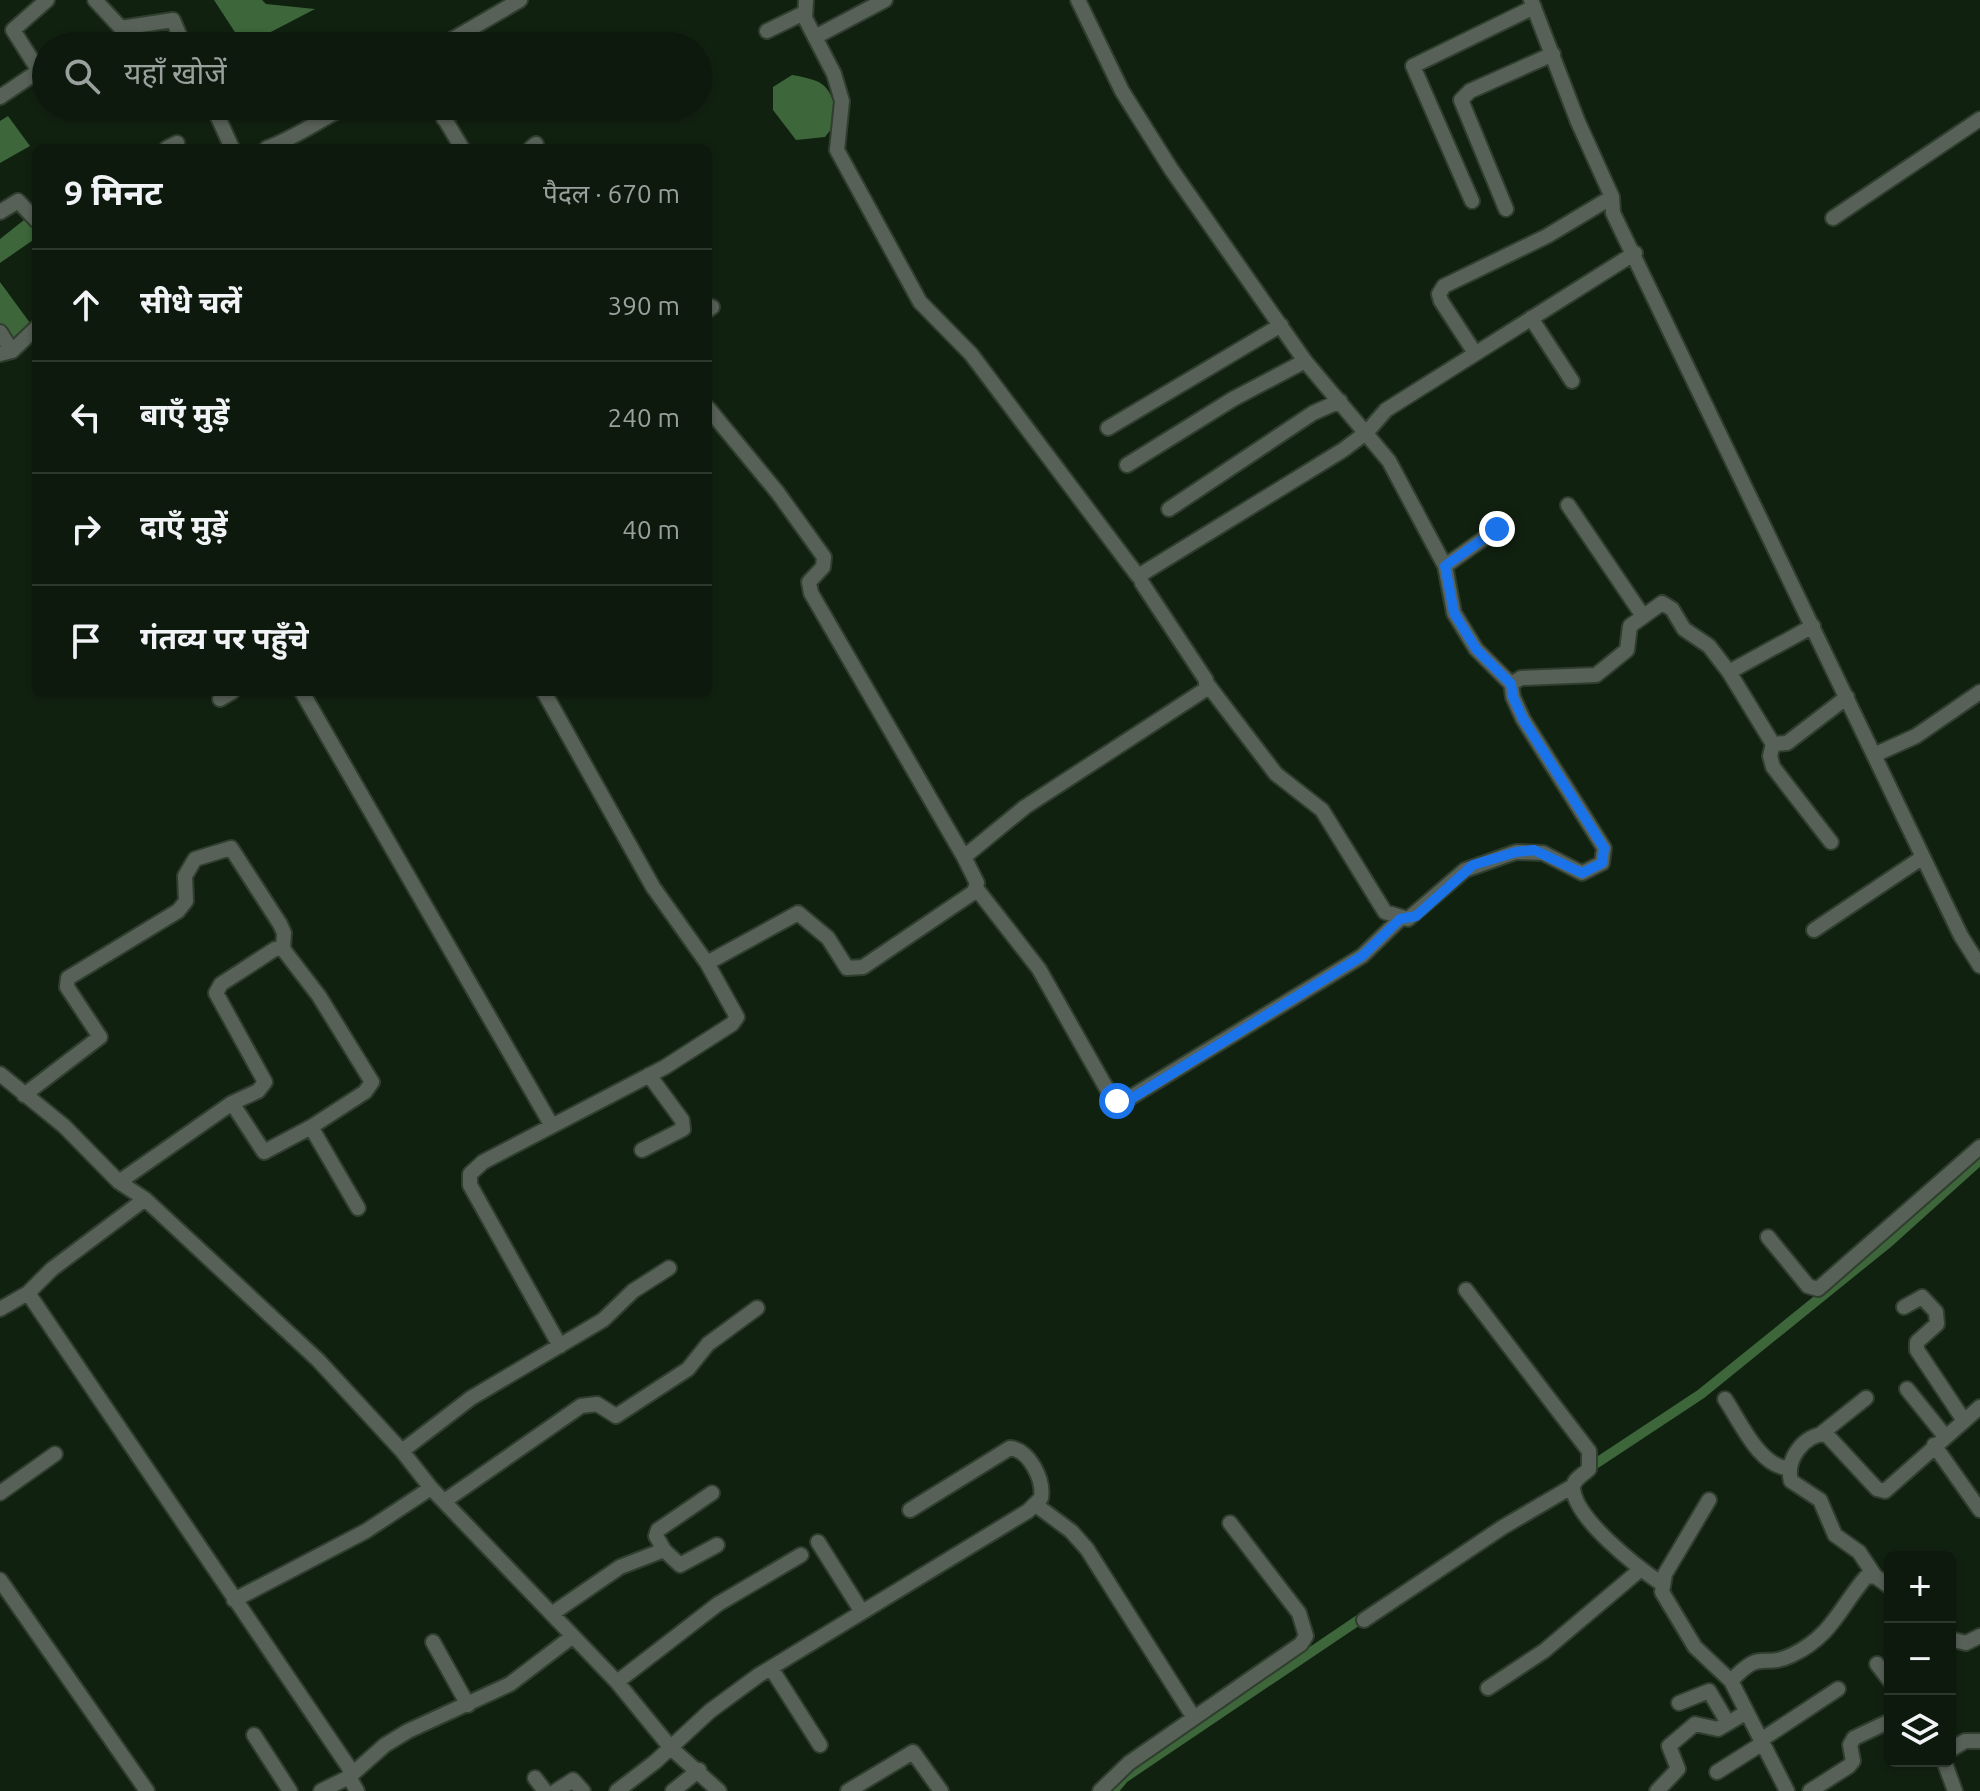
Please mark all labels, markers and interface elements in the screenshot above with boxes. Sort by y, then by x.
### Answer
search box [32,32,712,120]
icon: search [60,54,104,98]
text: यहाँ खोजें [124,56,227,90]
text: 9 मिनट [64,173,163,211]
text: पैदल · 670 m [543,179,680,208]
icon: ahead [64,283,108,327]
text: सीधे चलें [140,285,242,319]
text: 390 m [608,291,680,320]
icon: left [64,395,108,439]
text: बाएँ मुड़ें [140,397,229,431]
text: 240 m [608,403,680,432]
icon: right [64,507,108,551]
text: दाएँ मुड़ें [140,509,228,543]
route end [1479,511,1515,547]
text: 40 m [622,515,680,544]
icon: arrive [64,619,108,663]
text: गंतव्य पर पहुँचे [140,621,308,655]
route start [1099,1083,1135,1119]
map controls [1884,1551,1956,1767]
button: + [1884,1551,1956,1623]
button: − [1884,1623,1956,1695]
button: layers [1884,1695,1956,1767]

